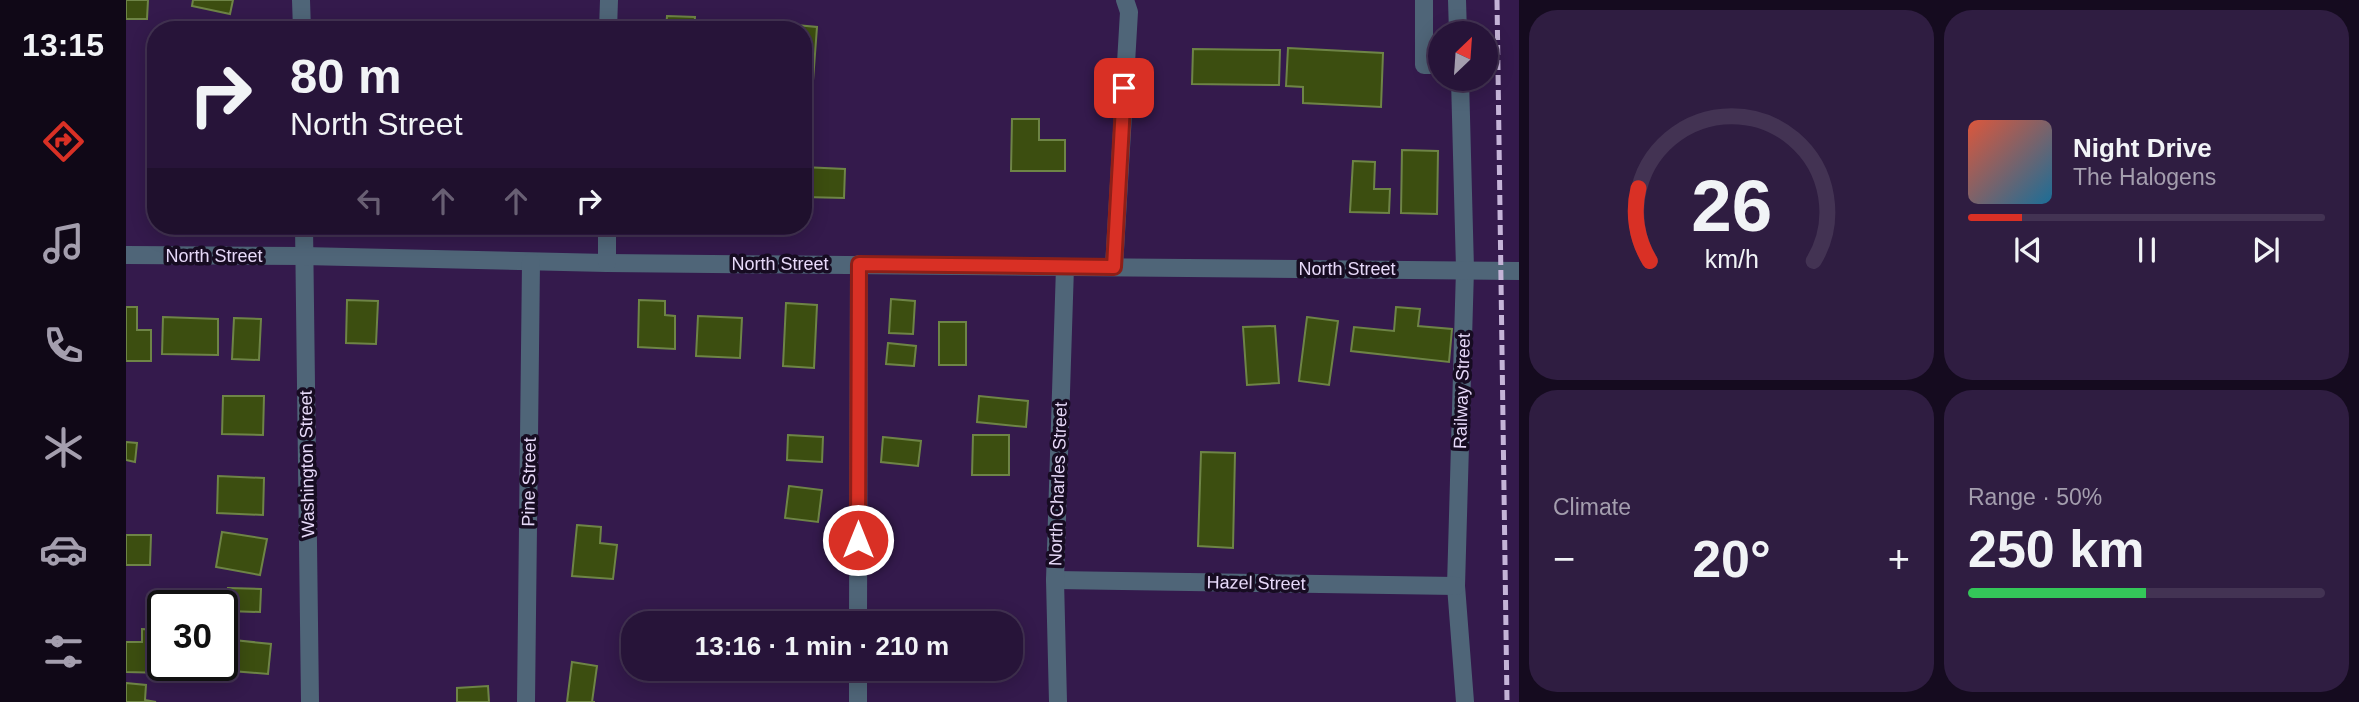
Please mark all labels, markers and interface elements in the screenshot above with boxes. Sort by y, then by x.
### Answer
north arrow [1428,21,1498,91]
map controls [1428,21,1498,91]
text: 13:15 [22,27,104,63]
icon: right [175,49,266,140]
text: 80 m [290,49,402,103]
pin [1094,58,1154,118]
icon: arrive [1105,69,1143,107]
text: North Street [290,106,463,142]
icon: directions [39,117,88,166]
text: Night Drive [2073,133,2212,163]
text: The Halogens [2073,164,2216,190]
text: 26 [1691,165,1772,246]
icon: left [351,182,389,220]
icon: ahead [424,182,462,220]
icon: ahead [497,182,535,220]
icon: right [570,182,608,220]
icon: music [39,219,88,268]
icon: previous [2009,231,2047,269]
icon: pause [2128,231,2166,269]
icon: next [2247,231,2285,269]
text: km/h [1704,245,1759,273]
street label: North Street [165,246,263,266]
street label: North Street [731,254,829,274]
street label: North Street [1298,259,1396,279]
icon: phone [39,321,88,370]
street label: Railway Street [1450,333,1474,449]
street label: Washington Street [296,390,318,538]
street label: North Charles Street [1045,402,1071,566]
icon: climate [39,423,88,472]
street label: Pine Street [518,437,540,527]
text: Range · 50% [1968,484,2102,510]
text: Climate [1553,494,1631,520]
position arrow [821,503,895,577]
text: 250 km [1968,520,2144,578]
icon: car [39,525,88,574]
text: 20° [1692,530,1771,588]
text: − [1553,538,1575,580]
text: + [1888,538,1910,580]
street label: Hazel Street [1206,572,1306,594]
speed limit sign: 30 [147,590,238,681]
icon: filters [39,627,88,676]
text: 13:16 · 1 min · 210 m [695,631,949,661]

